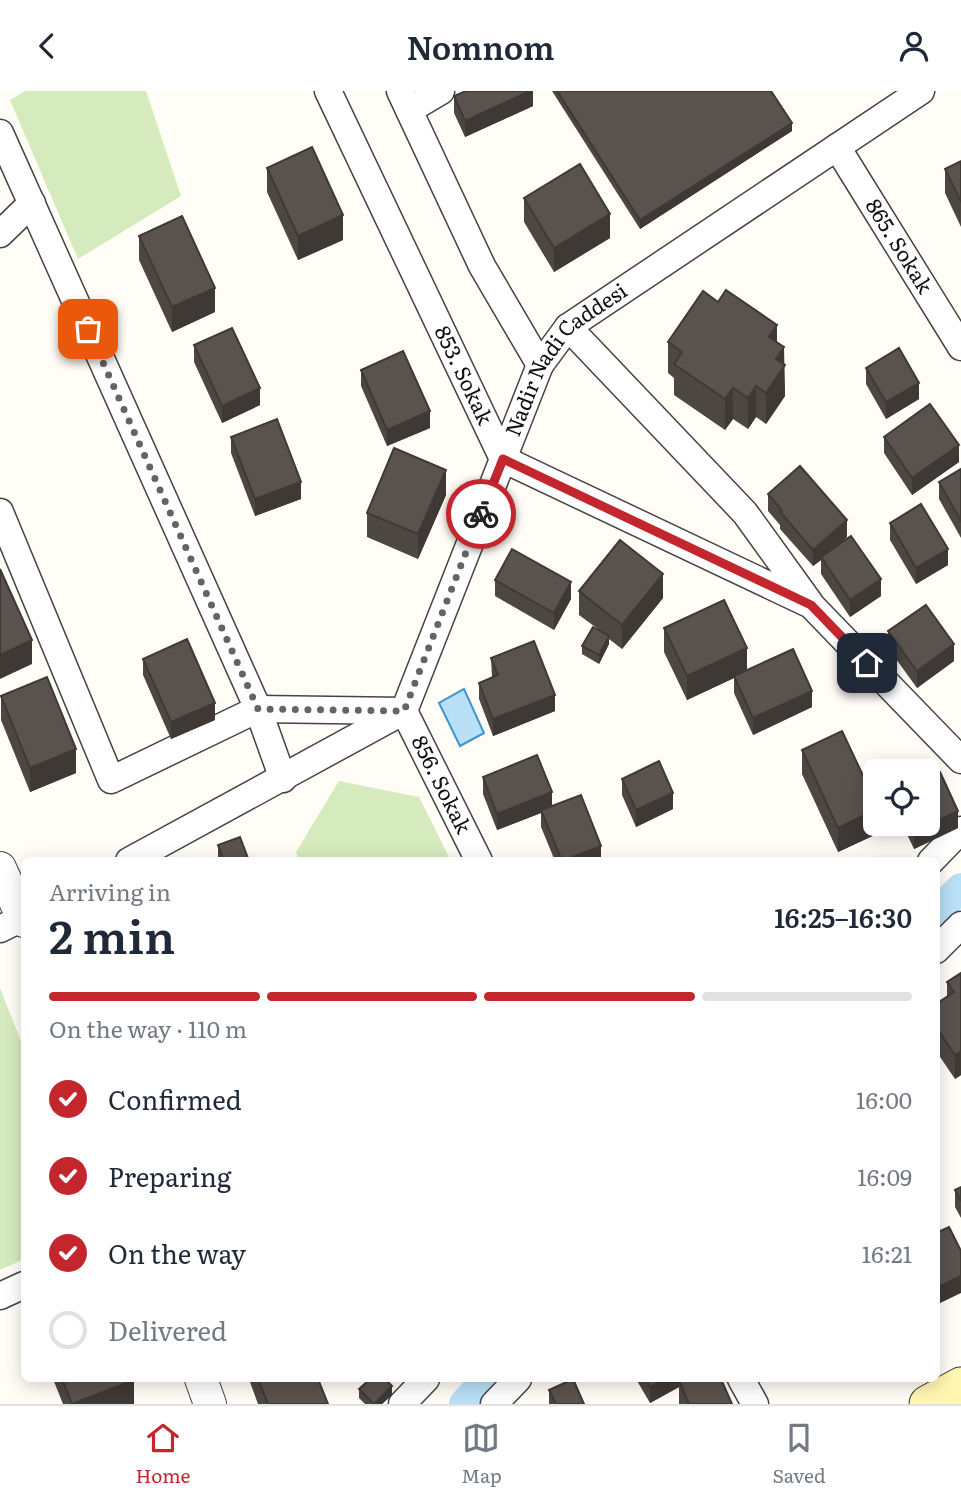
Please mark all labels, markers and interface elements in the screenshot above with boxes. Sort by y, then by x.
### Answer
text: Nomnom [406,22,555,70]
icon: back [28,27,66,65]
icon: person [895,27,933,65]
street label: 865. Sokak [860,192,942,299]
street label: Nadir Nadi Caddesi [496,274,632,440]
pin [58,299,118,359]
icon: bag [69,310,107,348]
street label: 853. Sokak [429,320,502,429]
courier [446,479,516,549]
icon: bike [462,495,500,533]
pin [837,633,897,693]
icon: home [848,644,886,682]
street label: 856. Sokak [406,729,481,838]
map controls [863,759,940,836]
button: locate [863,759,940,836]
text: Arriving in [49,874,171,908]
text: 16:25–16:30 [774,897,912,936]
text: 2 min [49,900,175,968]
text: On the way · 110 m [49,1011,247,1045]
text: Confirmed [108,1079,242,1118]
icon: check [49,1080,87,1118]
text: 16:00 [856,1082,912,1116]
text: Preparing [108,1156,231,1195]
icon: check [49,1157,87,1195]
text: 16:09 [857,1159,912,1193]
text: On the way [108,1233,246,1272]
icon: check [49,1234,87,1272]
text: 16:21 [862,1236,912,1270]
text: Delivered [108,1310,227,1349]
tab: Home [135,1419,190,1489]
tab: Map [461,1419,502,1489]
tab: Saved [773,1419,826,1489]

